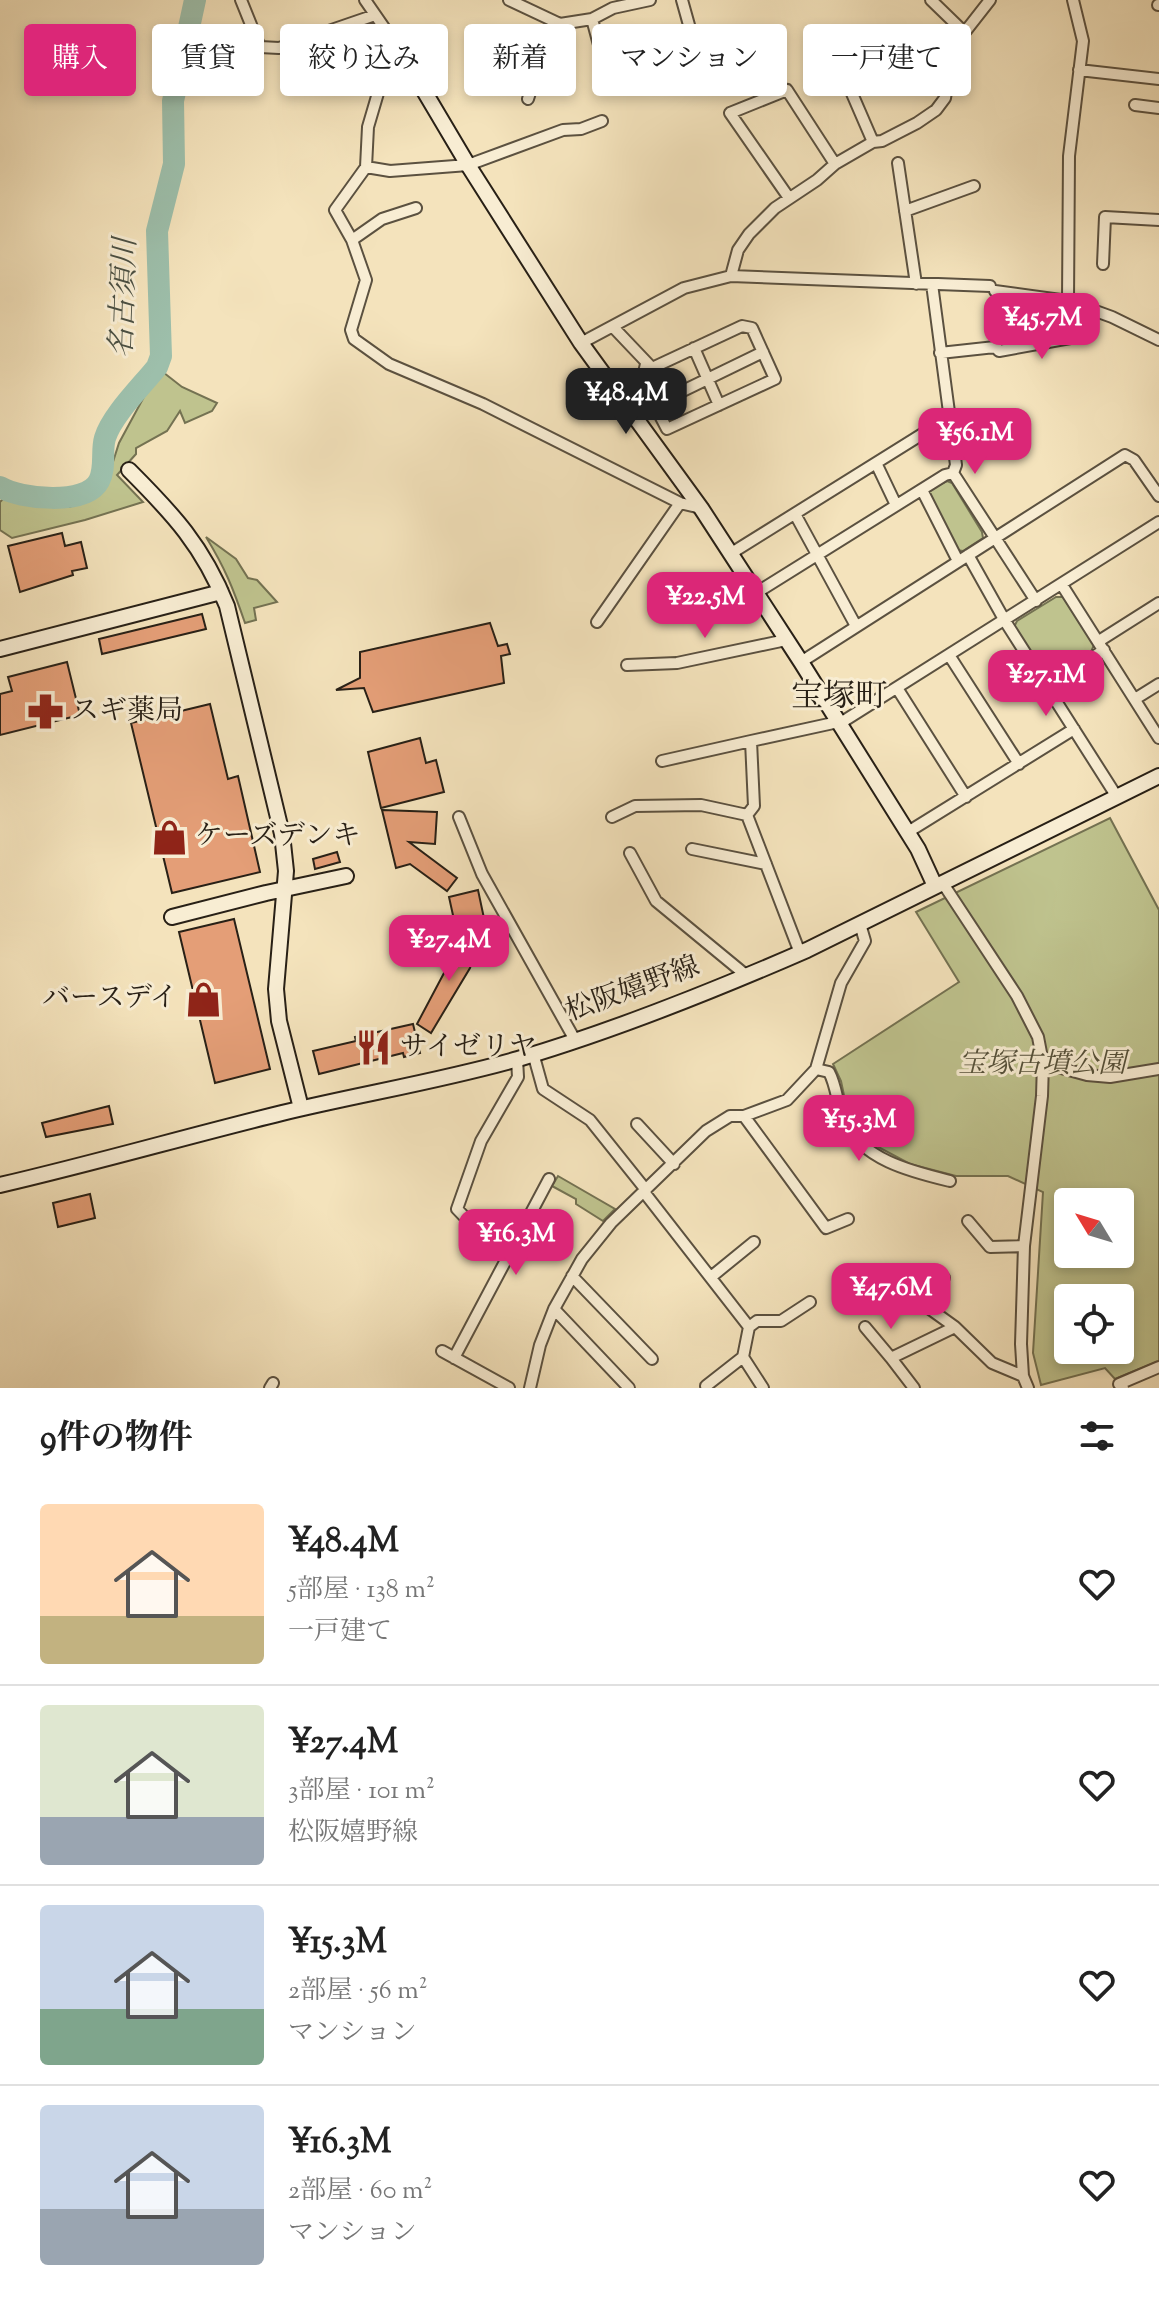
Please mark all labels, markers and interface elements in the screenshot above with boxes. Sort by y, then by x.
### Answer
chip: 購入 [24,24,136,96]
chip: 賃貸 [152,24,264,96]
chip: 絞り込み [280,24,448,96]
chip: 新着 [464,24,576,96]
chip: マンション [592,24,787,96]
chip: 一戸建て [803,24,971,96]
water label: 名古須川 [101,234,149,359]
pin: ¥45.7M [977,293,1107,361]
text: ¥45.7M [1002,300,1082,337]
pin: ¥48.4M [561,368,691,436]
text: ¥48.4M [584,375,668,412]
pin: ¥56.1M [910,408,1040,476]
text: ¥56.1M [936,415,1014,452]
pin: ¥22.5M [640,572,770,640]
text: ¥22.5M [665,579,745,616]
pin: ¥27.1M [981,650,1111,718]
text: ¥27.1M [1006,657,1086,694]
district label: 宝塚町 [791,675,887,721]
place label: スギ薬局 [71,692,183,732]
pharmacy icon: スギ薬局 [26,693,64,731]
place label: ケーズデンキ [195,817,360,857]
shop icon: ケーズデンキ [150,818,188,856]
pin: ¥27.4M [384,915,514,983]
text: ¥27.4M [407,922,491,959]
street label: 松阪嬉野線 [560,947,706,1033]
place label: バースデイ [42,979,178,1019]
shop icon: バースデイ [185,980,223,1018]
place label: サイゼリヤ [400,1028,537,1068]
restaurant icon: サイゼリヤ [355,1029,393,1067]
park label: 宝塚古墳公園 [958,1045,1130,1085]
pin: ¥15.3M [794,1095,924,1163]
text: ¥15.3M [821,1102,897,1139]
north arrow [1054,1188,1134,1268]
map controls [1054,1188,1134,1364]
pin: ¥16.3M [451,1209,581,1277]
text: ¥16.3M [477,1216,555,1253]
pin: ¥47.6M [826,1263,956,1331]
text: ¥47.6M [850,1270,933,1307]
button: locate [1054,1284,1134,1364]
icon: filters [1075,1414,1119,1458]
text: 9件の物件 [40,1415,193,1464]
text: ¥48.4M [288,1518,399,1567]
icon: home [104,1536,200,1632]
icon: heart [1075,1562,1119,1606]
text: 5部屋 · 138 m² [288,1572,435,1609]
text: 一戸建て [288,1614,392,1651]
text: ¥27.4M [288,1719,398,1768]
icon: home [104,1737,200,1833]
icon: heart [1075,1763,1119,1807]
text: 3部屋 · 101 m² [288,1773,435,1810]
text: 松阪嬉野線 [288,1815,418,1852]
text: ¥15.3M [288,1919,387,1968]
icon: home [104,1937,200,2033]
icon: heart [1075,1963,1119,2007]
text: 2部屋 · 56 m² [288,1973,427,2010]
text: マンション [288,2015,417,2052]
text: ¥16.3M [288,2119,391,2168]
icon: home [104,2137,200,2233]
icon: heart [1075,2163,1119,2207]
text: 2部屋 · 60 m² [288,2173,432,2210]
text: マンション [288,2215,417,2252]

